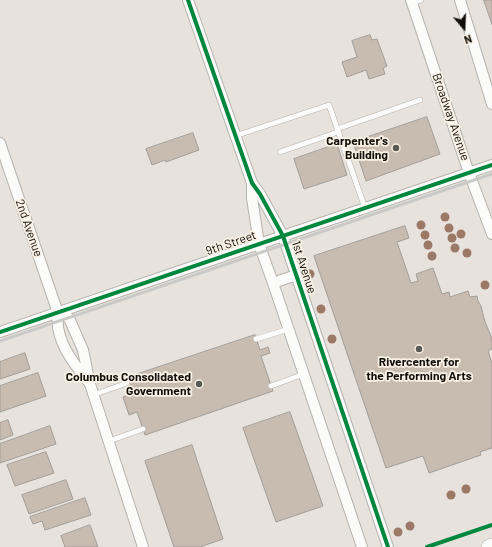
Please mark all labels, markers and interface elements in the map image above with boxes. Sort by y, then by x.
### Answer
north arrow [444,8,484,48]
text: N [462,32,474,47]
street label: Broadway Avenue [429,71,473,163]
place label: Carpenter's Building [326,134,388,162]
marker: Carpenter's Building [391,143,401,153]
street label: 2nd Avenue [12,197,46,259]
street label: 9th Street [204,228,258,258]
street label: 1st Avenue [289,239,319,295]
marker: Rivercenter for the Performing Arts [414,344,424,354]
place label: Rivercenter for the Performing Arts [366,355,472,383]
place label: Columbus Consolidated Government [66,370,191,398]
marker: Columbus Consolidated Government [194,379,204,389]

